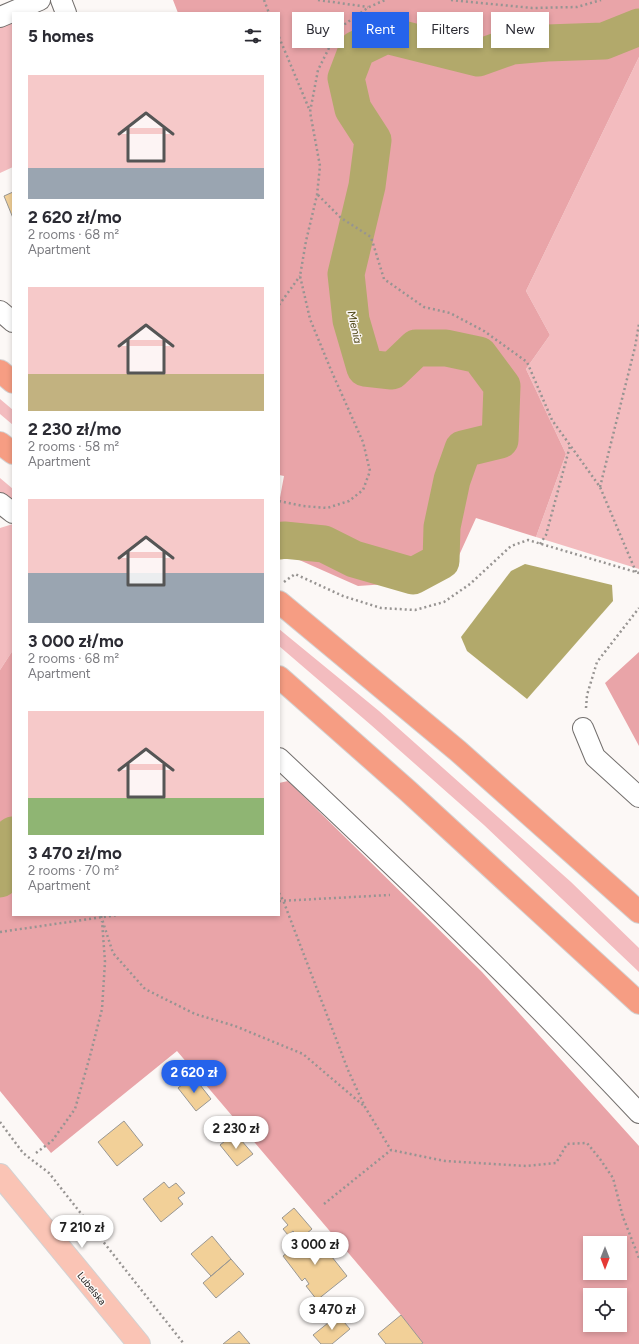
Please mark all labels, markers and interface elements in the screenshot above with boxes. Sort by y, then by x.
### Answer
chip: Buy [292,12,344,48]
chip: Rent [352,12,409,48]
chip: Filters [417,12,483,48]
chip: New [491,12,549,48]
icon: filters [242,25,264,47]
text: 5 homes [28,26,94,46]
icon: home [110,101,182,173]
text: 2 620 zł/mo [28,207,122,227]
text: 2 rooms · 68 m² [28,227,119,242]
text: Apartment [28,242,91,257]
water label: Mienia [344,310,365,345]
icon: home [110,313,182,385]
text: 2 230 zł/mo [28,419,121,439]
text: 2 rooms · 58 m² [28,439,119,454]
text: Apartment [28,454,91,469]
icon: home [110,525,182,597]
text: 3 000 zł/mo [28,631,124,651]
text: 2 rooms · 68 m² [28,651,119,666]
text: Apartment [28,666,91,681]
icon: home [110,737,182,809]
text: 3 470 zł/mo [28,843,122,863]
text: 2 rooms · 70 m² [28,863,119,878]
text: Apartment [28,878,91,893]
pin: 2 620 zł [153,1060,235,1094]
text: 2 620 zł [170,1065,218,1080]
pin: 2 230 zł [195,1116,277,1150]
text: 2 230 zł [213,1121,259,1136]
pin: 7 210 zł [41,1215,123,1249]
text: 7 210 zł [60,1220,104,1235]
pin: 3 000 zł [274,1232,356,1266]
north arrow [583,1236,627,1280]
map controls [583,1236,627,1332]
text: 3 000 zł [291,1237,339,1252]
street label: Lubelska [74,1269,109,1307]
button: locate [583,1288,627,1332]
pin: 3 470 zł [291,1297,373,1331]
text: 3 470 zł [308,1302,356,1317]

